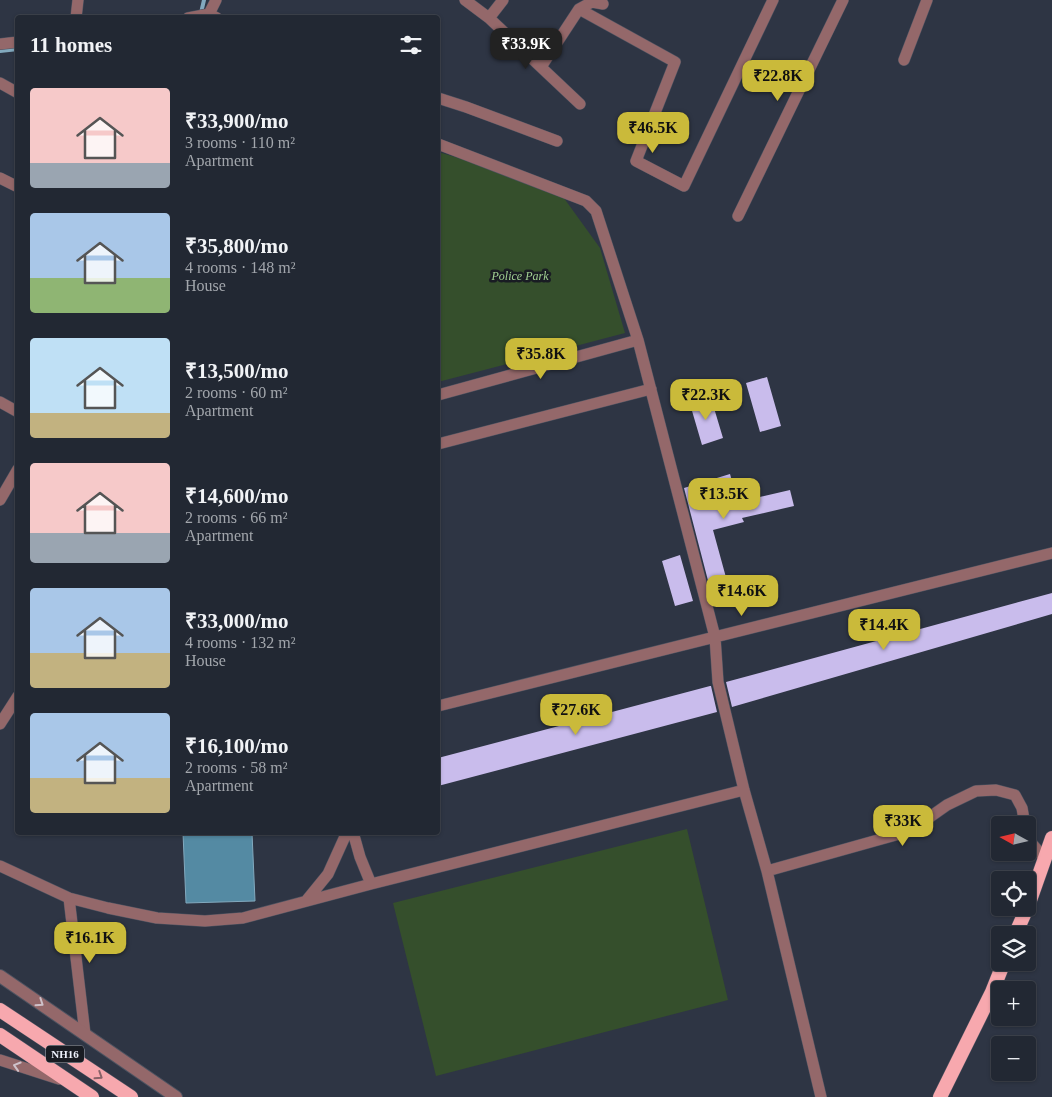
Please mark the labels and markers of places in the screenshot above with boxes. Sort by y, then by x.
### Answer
pin: ₹33.9K [485,28,567,70]
pin: ₹22.8K [737,59,819,102]
pin: ₹46.5K [612,112,694,154]
pin: ₹35.8K [500,338,582,380]
pin: ₹22.3K [665,378,747,421]
pin: ₹13.5K [683,478,765,520]
pin: ₹14.6K [701,574,783,617]
pin: ₹14.4K [843,608,925,651]
pin: ₹27.6K [535,694,617,736]
pin: ₹33K [873,804,933,847]
pin: ₹16.1K [49,922,131,964]

